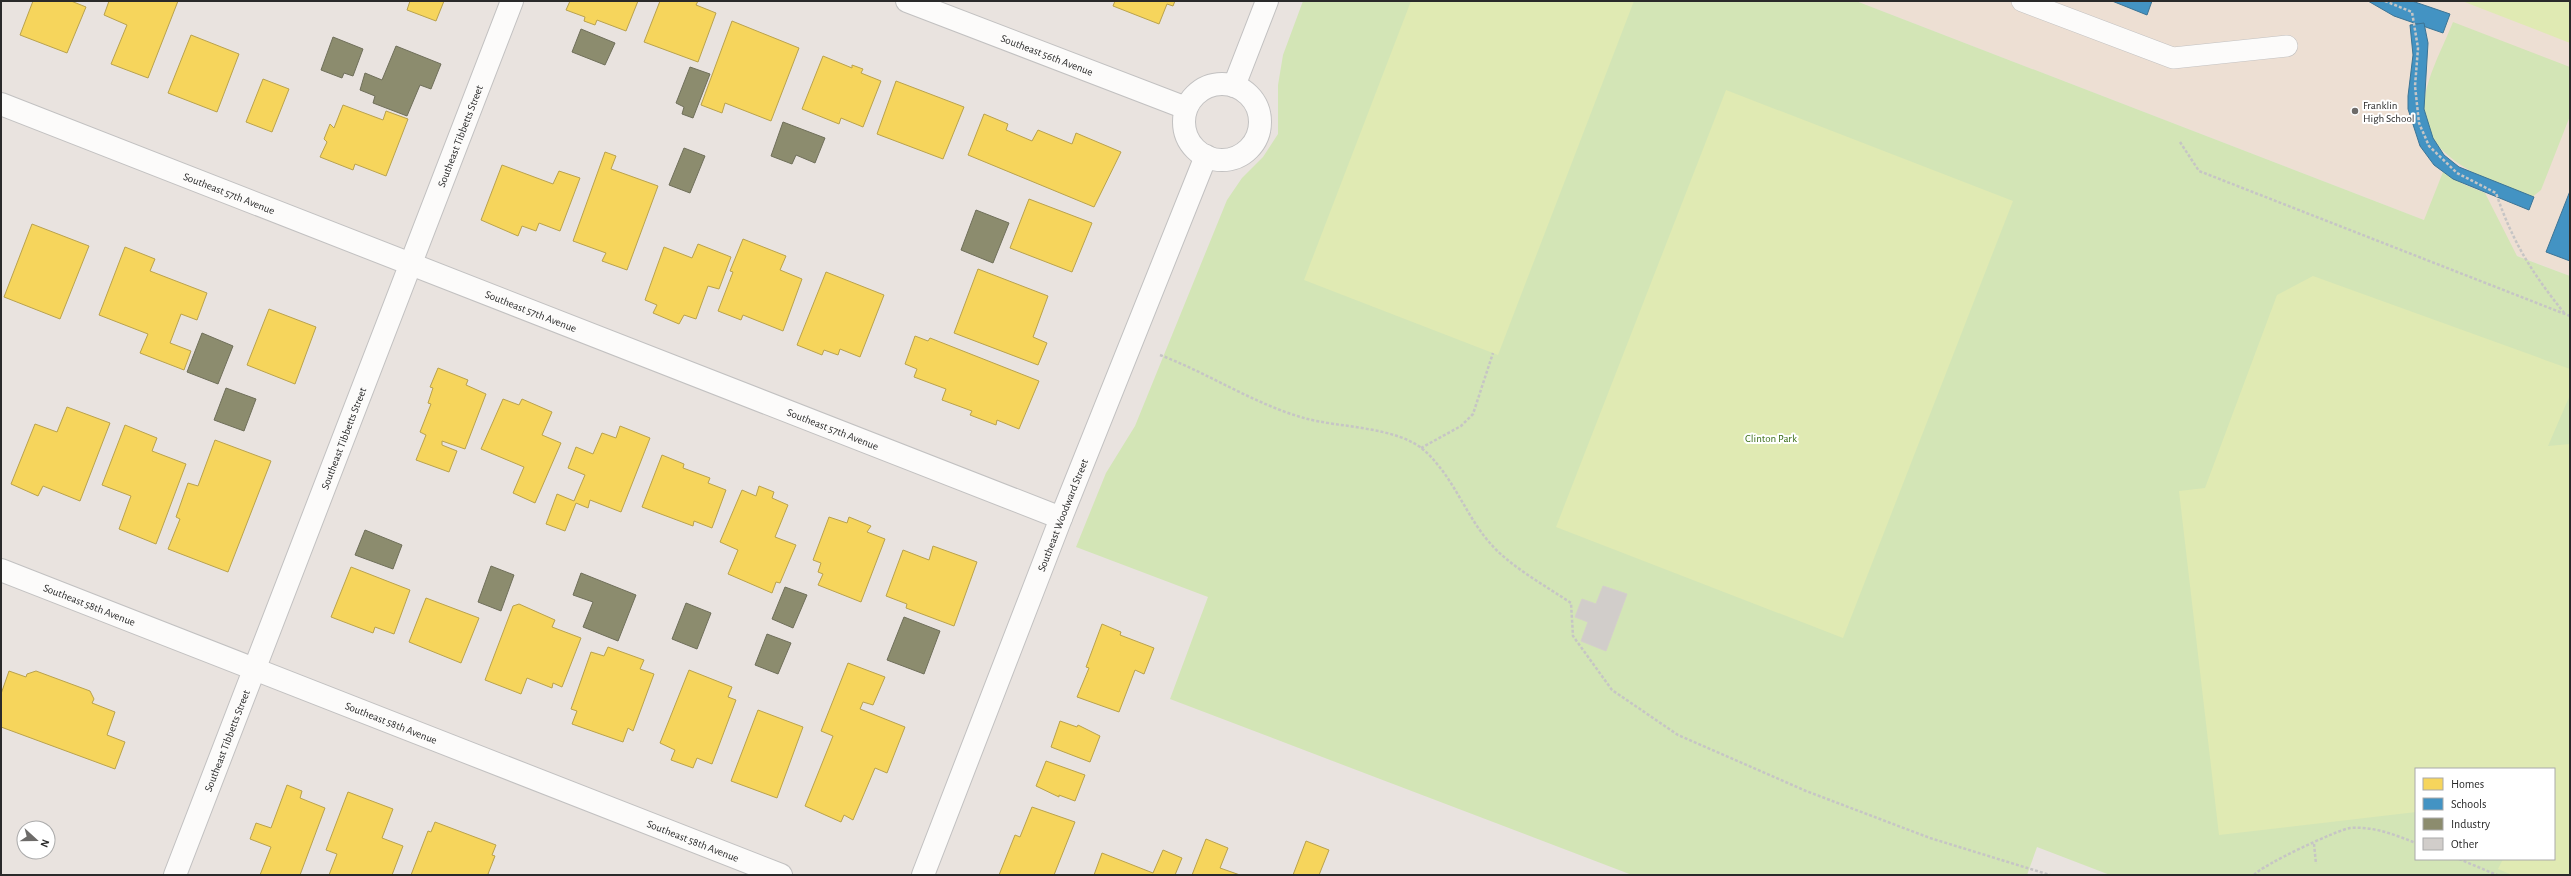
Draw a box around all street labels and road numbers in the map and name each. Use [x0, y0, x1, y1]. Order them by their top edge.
street label: Southeast 56th Avenue [999, 33, 1095, 78]
street label: Southeast Tibbetts Street [436, 83, 485, 189]
street label: Southeast 57th Avenue [182, 171, 276, 216]
street label: Southeast 57th Avenue [484, 289, 578, 334]
street label: Southeast Tibbetts Street [319, 386, 369, 491]
street label: Southeast 57th Avenue [785, 407, 880, 452]
street label: Southeast Woodward Street [1036, 457, 1090, 573]
street label: Southeast 58th Avenue [42, 582, 137, 628]
street label: Southeast Tibbetts Street [203, 688, 252, 793]
street label: Southeast 58th Avenue [343, 700, 439, 746]
street label: Southeast 58th Avenue [645, 818, 740, 864]

